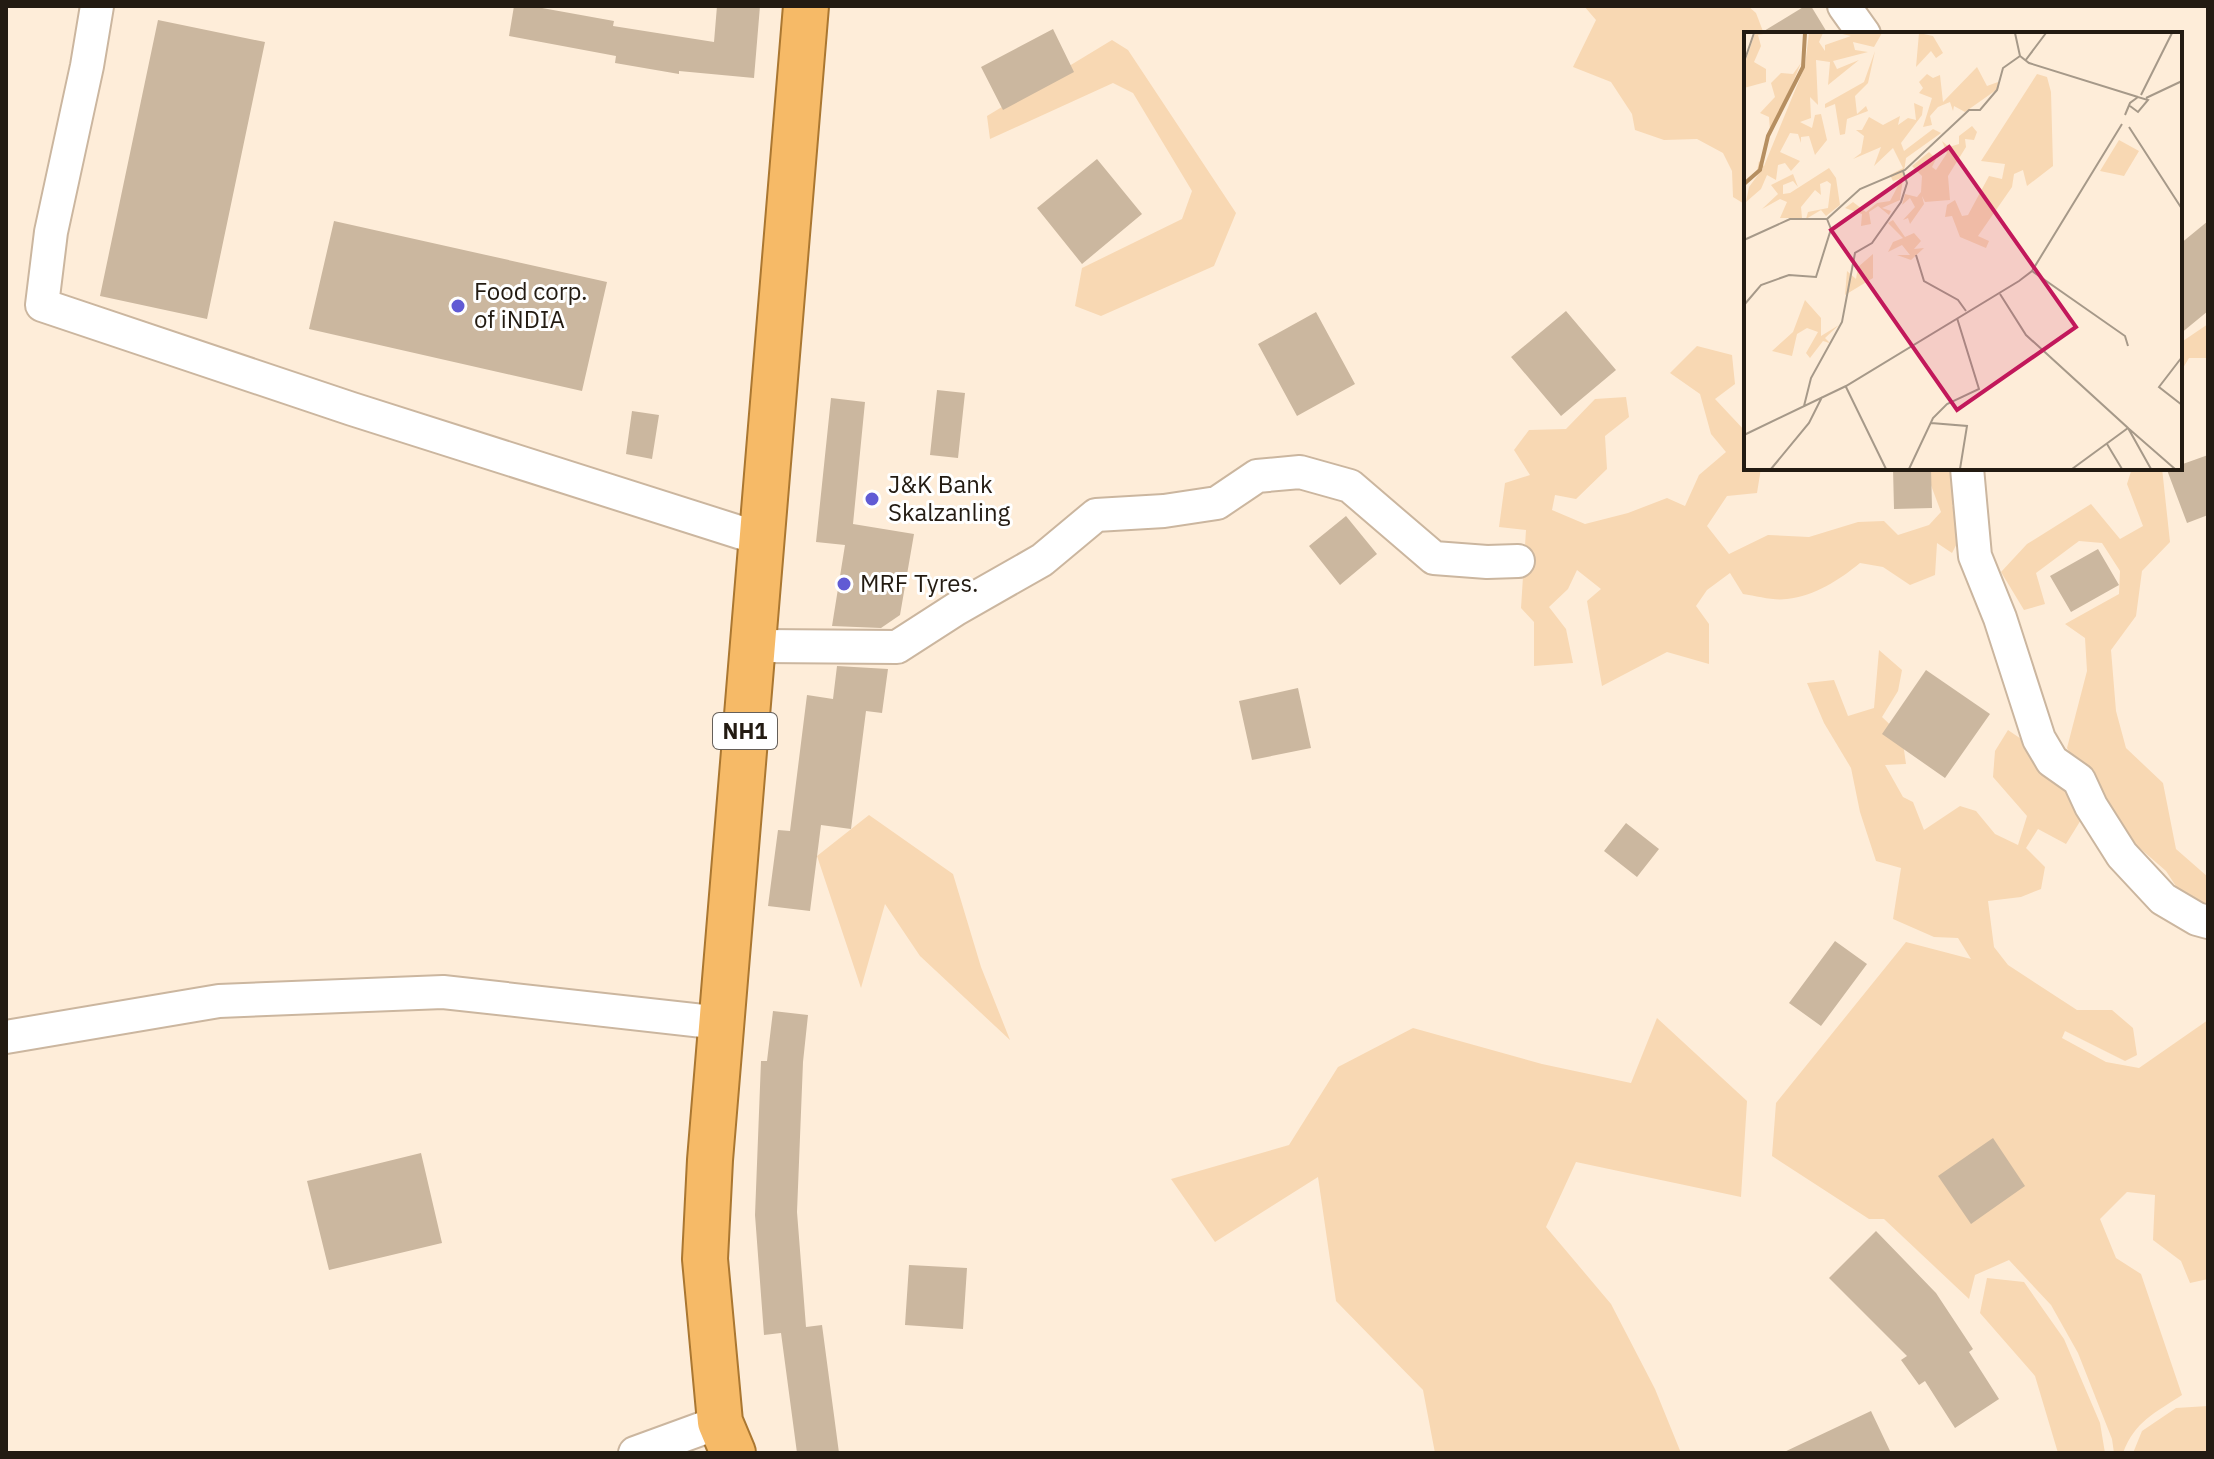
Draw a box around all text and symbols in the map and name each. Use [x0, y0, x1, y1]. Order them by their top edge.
inset map [1744, 32, 2182, 470]
place label: Food corp. of iNDIA [474, 275, 587, 335]
marker: Food corp. of iNDIA [449, 297, 467, 315]
place label: J&K Bank Skalzanling [888, 468, 1011, 528]
marker: J&K Bank Skalzanling [863, 490, 881, 508]
place label: MRF Tyres. [860, 567, 979, 599]
marker: MRF Tyres. [835, 575, 853, 593]
road number: NH1 [713, 713, 777, 749]

